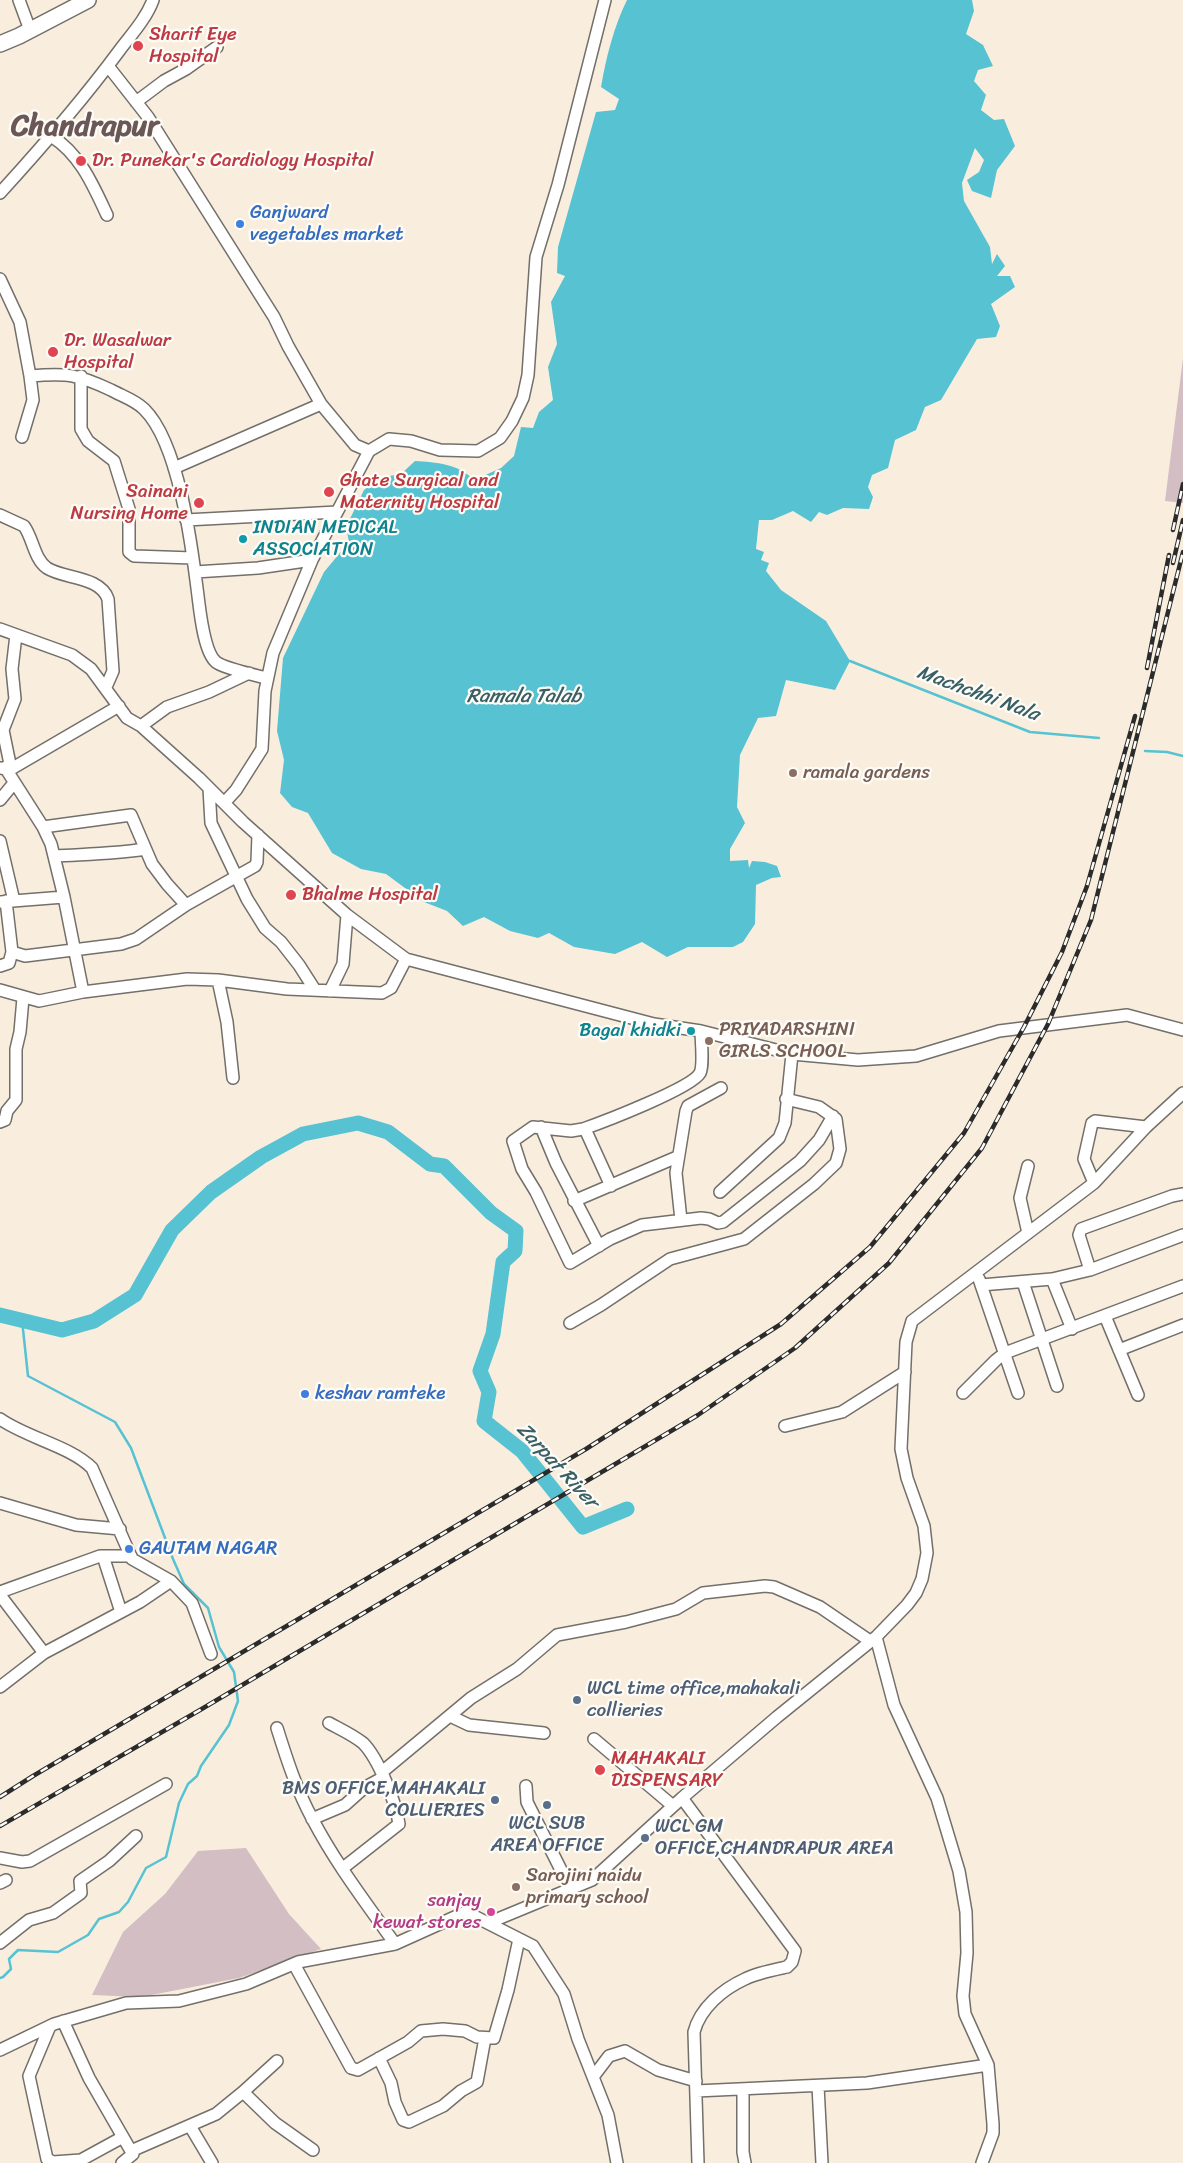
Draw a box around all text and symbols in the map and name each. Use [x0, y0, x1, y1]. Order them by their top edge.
place label: Sharif Eye Hospital [149, 24, 237, 68]
marker: Sharif Eye Hospital [131, 39, 145, 53]
district label: Chandrapur [11, 111, 159, 145]
place label: Dr. Punekar's Cardiology Hospital [92, 150, 373, 172]
marker: Dr. Punekar's Cardiology Hospital [74, 154, 88, 168]
place label: Ganjward vegetables market [250, 202, 404, 246]
marker: Ganjward vegetables market [234, 218, 246, 230]
place label: Dr. Wasalwar Hospital [64, 330, 171, 374]
marker: Dr. Wasalwar Hospital [46, 345, 60, 359]
place label: Ghate Surgical and Maternity Hospital [340, 470, 499, 514]
place label: Sainani Nursing Home [71, 481, 188, 525]
marker: Ghate Surgical and Maternity Hospital [322, 485, 336, 499]
marker: Sainani Nursing Home [192, 496, 206, 510]
place label: INDIAN MEDICAL ASSOCIATION [253, 517, 397, 561]
marker: INDIAN MEDICAL ASSOCIATION [237, 533, 249, 545]
water label: Machchhi Nala [914, 661, 1042, 727]
water label: Ramala Talab [467, 685, 581, 709]
place label: ramala gardens [803, 762, 930, 784]
marker: ramala gardens [787, 767, 799, 779]
place label: Bhalme Hospital [302, 884, 438, 906]
marker: Bhalme Hospital [284, 888, 298, 902]
place label: PRIYADARSHINI GIRLS SCHOOL [719, 1019, 855, 1063]
place label: Bagal khidki [579, 1020, 681, 1042]
marker: Bagal khidki [685, 1025, 697, 1037]
marker: PRIYADARSHINI GIRLS SCHOOL [703, 1035, 715, 1047]
place label: keshav ramteke [315, 1383, 445, 1405]
marker: keshav ramteke [299, 1388, 311, 1400]
water label: Zarpat River [511, 1418, 603, 1514]
place label: GAUTAM NAGAR [139, 1538, 277, 1560]
marker: GAUTAM NAGAR [123, 1543, 135, 1555]
place label: WCL time office,mahakali collieries [587, 1678, 800, 1722]
marker: WCL time office,mahakali collieries [571, 1694, 583, 1706]
place label: MAHAKALI DISPENSARY [611, 1748, 723, 1792]
marker: MAHAKALI DISPENSARY [593, 1763, 607, 1777]
place label: BMS OFFICE,MAHAKALI COLLIERIES [282, 1778, 485, 1822]
marker: BMS OFFICE,MAHAKALI COLLIERIES [489, 1794, 501, 1806]
marker: WCL SUB AREA OFFICE [541, 1799, 553, 1811]
place label: WCL SUB AREA OFFICE [491, 1813, 603, 1857]
place label: WCL GM OFFICE,CHANDRAPUR AREA [655, 1816, 894, 1860]
marker: WCL GM OFFICE,CHANDRAPUR AREA [639, 1832, 651, 1844]
place label: Sarojini naidu primary school [526, 1865, 649, 1909]
marker: Sarojini naidu primary school [510, 1881, 522, 1893]
place label: sanjay kewat stores [373, 1890, 481, 1934]
marker: sanjay kewat stores [485, 1906, 497, 1918]

